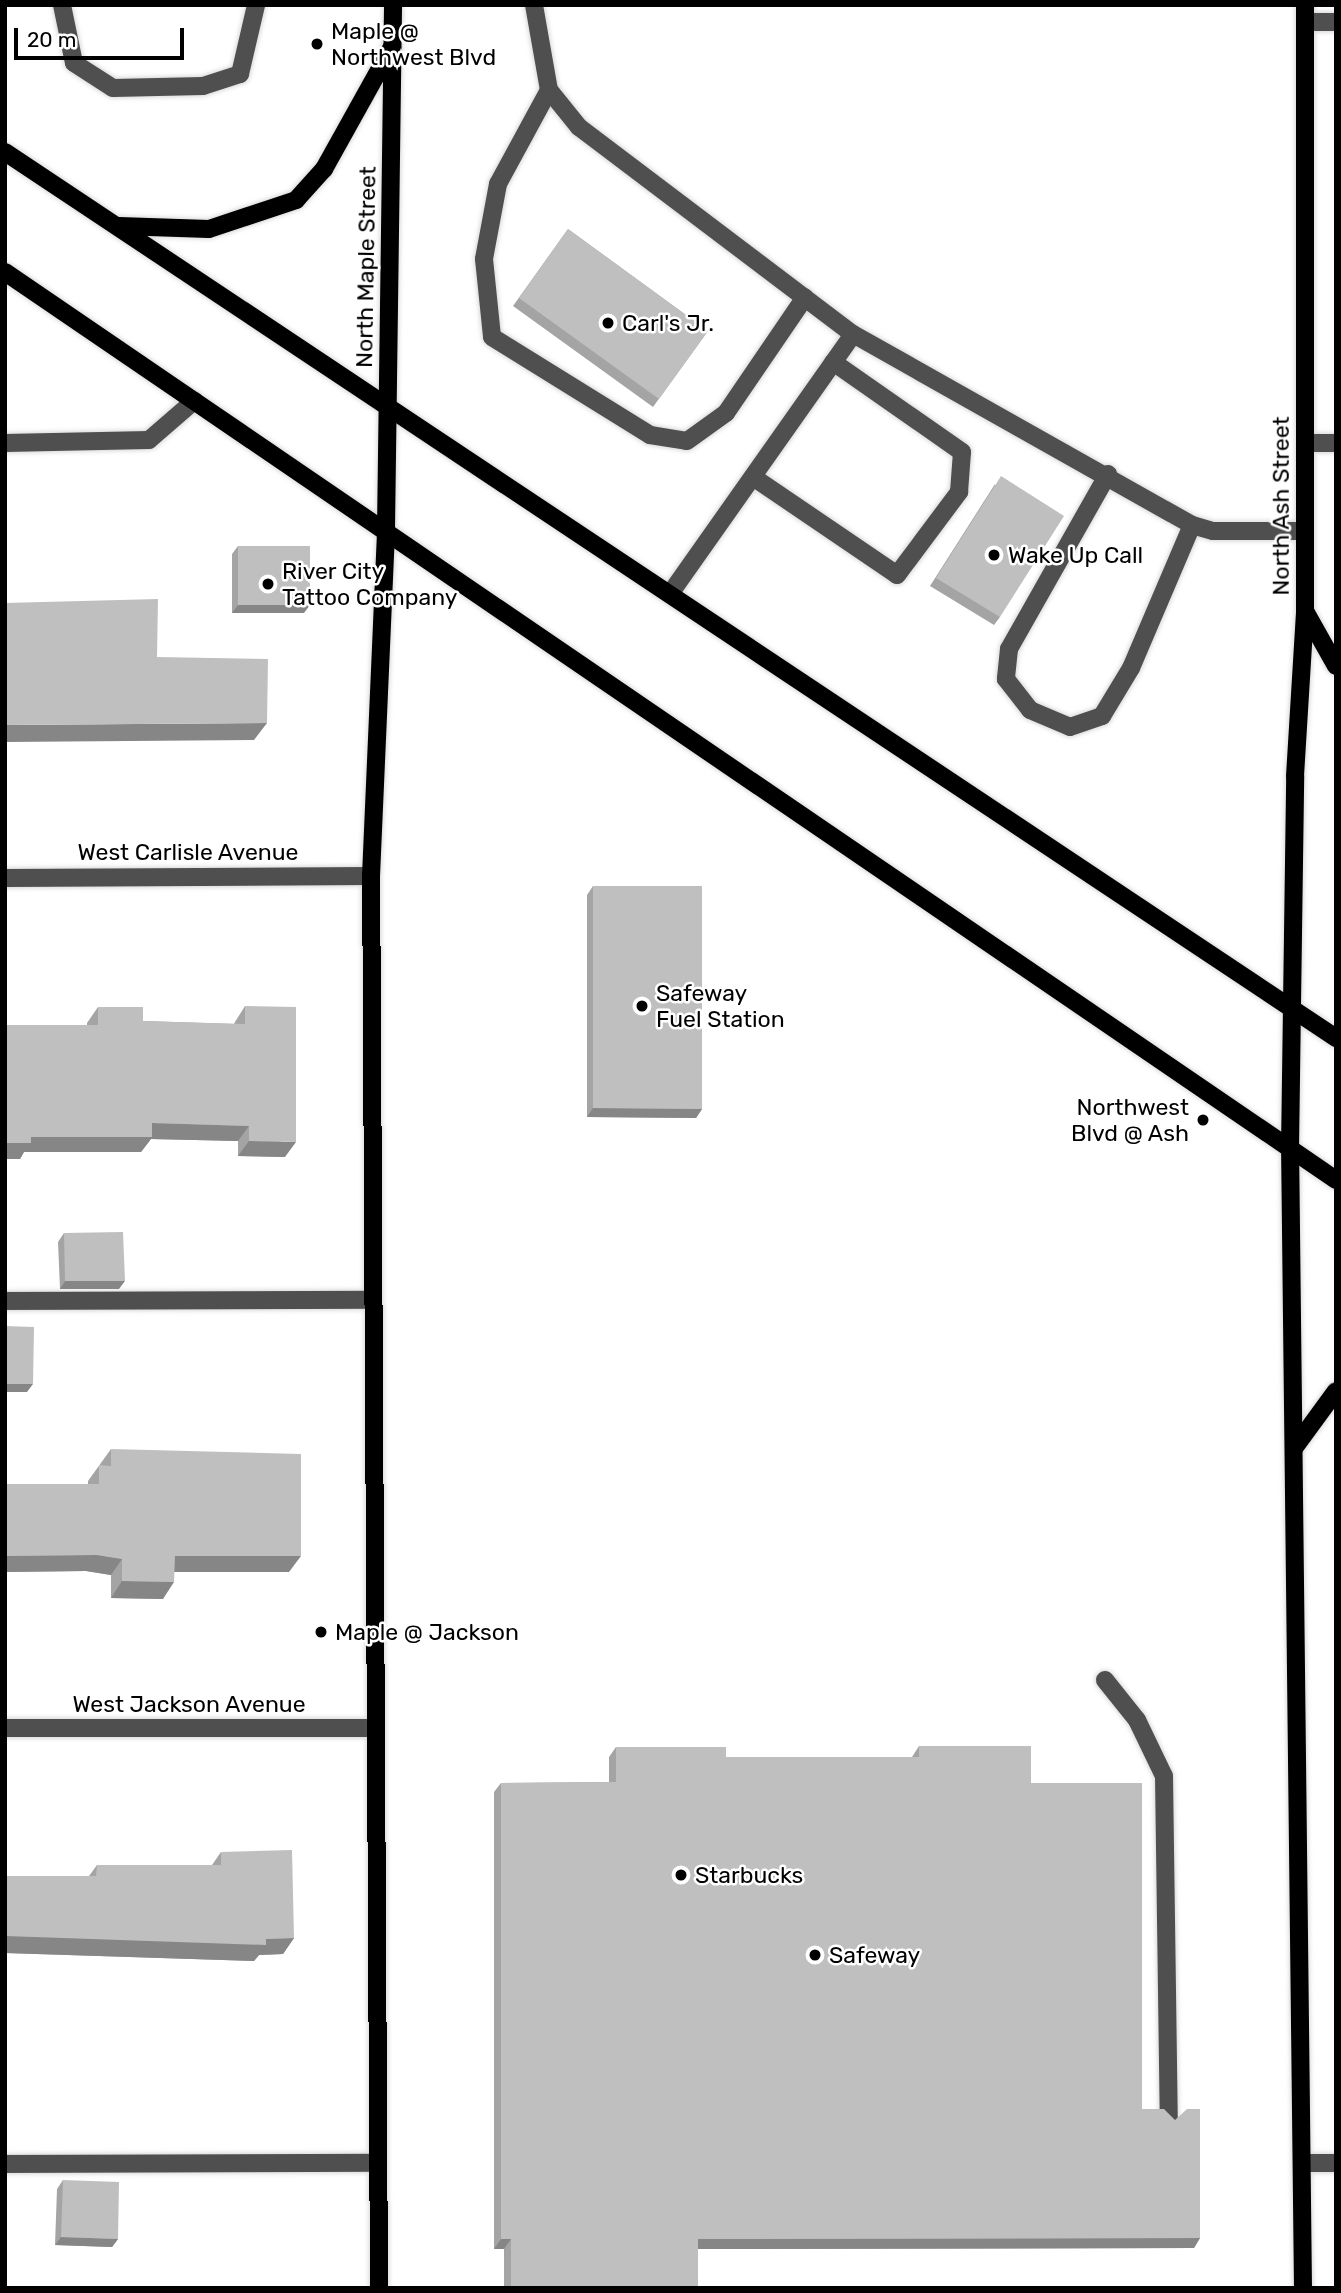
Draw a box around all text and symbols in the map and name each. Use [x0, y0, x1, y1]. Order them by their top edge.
scale bar [18, 14, 187, 58]
place label: Maple @ Northwest Blvd [331, 17, 496, 71]
text: 20 m [27, 27, 76, 52]
marker: Maple @ Northwest Blvd [309, 36, 325, 52]
street label: North Maple Street [350, 166, 382, 368]
place label: Carl's Jr. [622, 309, 714, 337]
marker: Carl's Jr. [600, 315, 616, 331]
street label: North Ash Street [1267, 416, 1295, 596]
place label: Wake Up Call [1008, 541, 1143, 569]
marker: Wake Up Call [986, 547, 1002, 563]
place label: River City Tattoo Company [282, 557, 457, 611]
marker: River City Tattoo Company [260, 576, 276, 592]
street label: West Carlisle Avenue [77, 838, 299, 866]
place label: Safeway Fuel Station [656, 979, 785, 1033]
marker: Safeway Fuel Station [634, 998, 650, 1014]
place label: Northwest Blvd @ Ash [1070, 1093, 1189, 1147]
marker: Northwest Blvd @ Ash [1195, 1112, 1211, 1128]
place label: Maple @ Jackson [335, 1618, 519, 1646]
marker: Maple @ Jackson [313, 1624, 329, 1640]
street label: West Jackson Avenue [72, 1690, 306, 1718]
place label: Starbucks [695, 1861, 803, 1889]
marker: Starbucks [673, 1867, 689, 1883]
place label: Safeway [829, 1941, 920, 1969]
marker: Safeway [807, 1947, 823, 1963]

